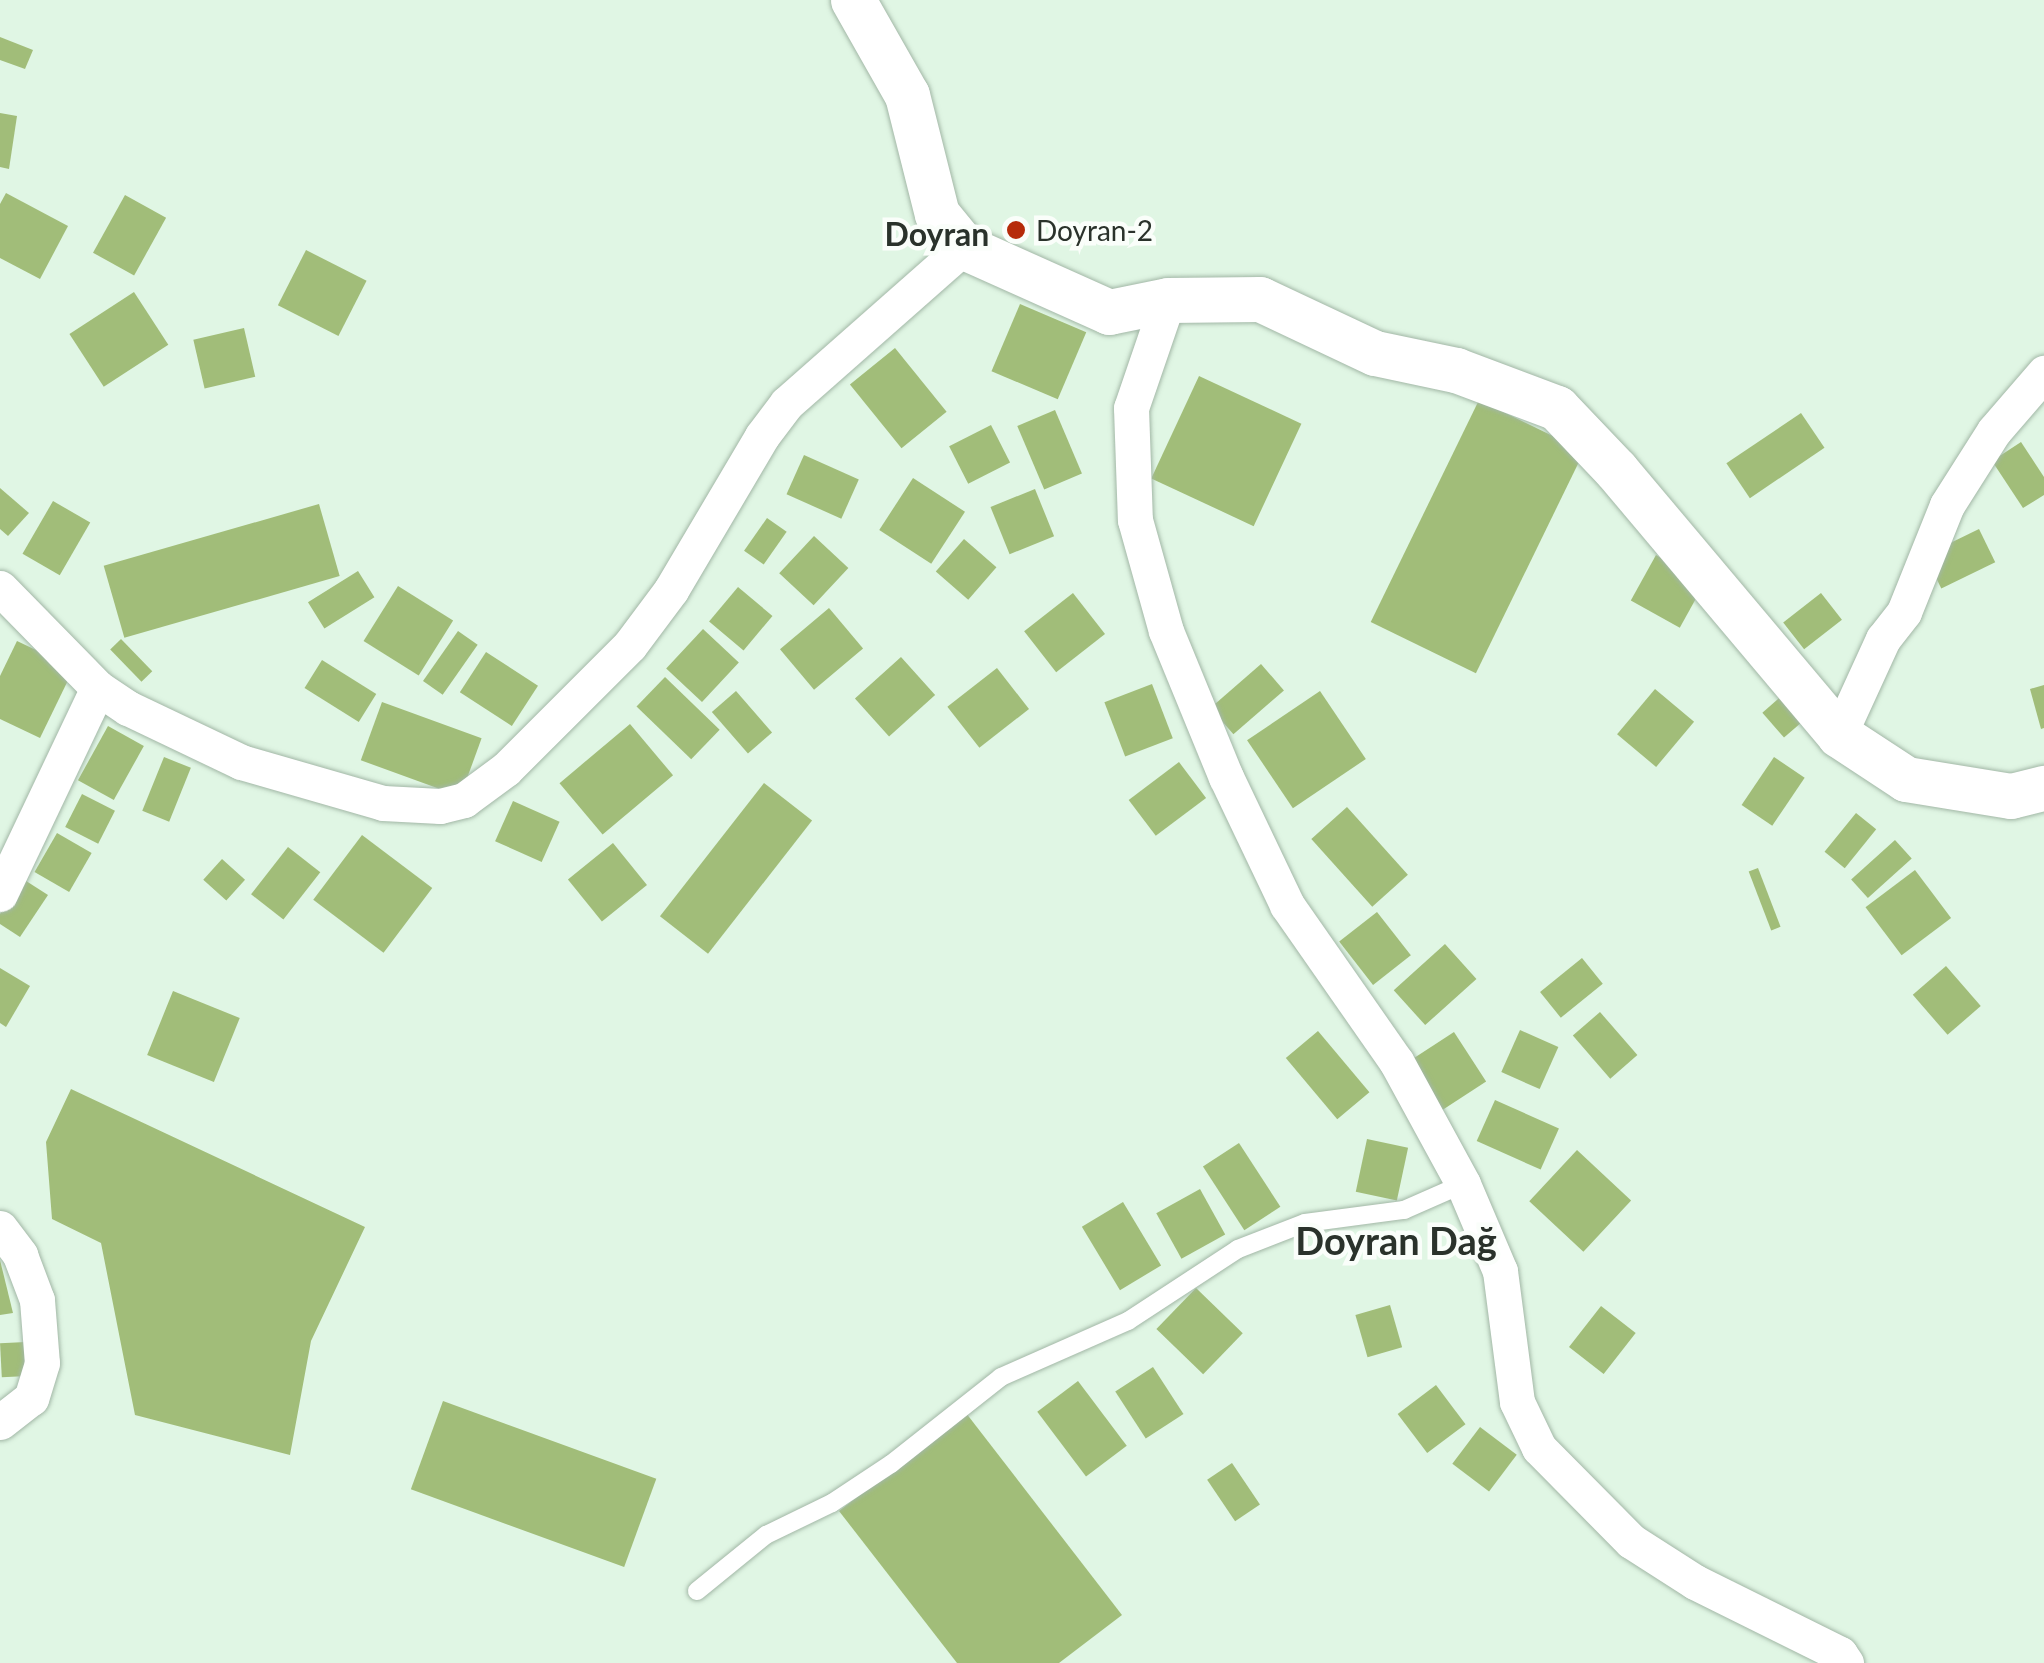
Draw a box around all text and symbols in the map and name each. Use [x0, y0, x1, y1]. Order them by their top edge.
place label: Doyran-2 [1036, 213, 1153, 247]
district label: Doyran [885, 215, 989, 253]
marker: Doyran-2 [1005, 219, 1027, 241]
district label: Doyran Dağ [1295, 1218, 1497, 1264]

